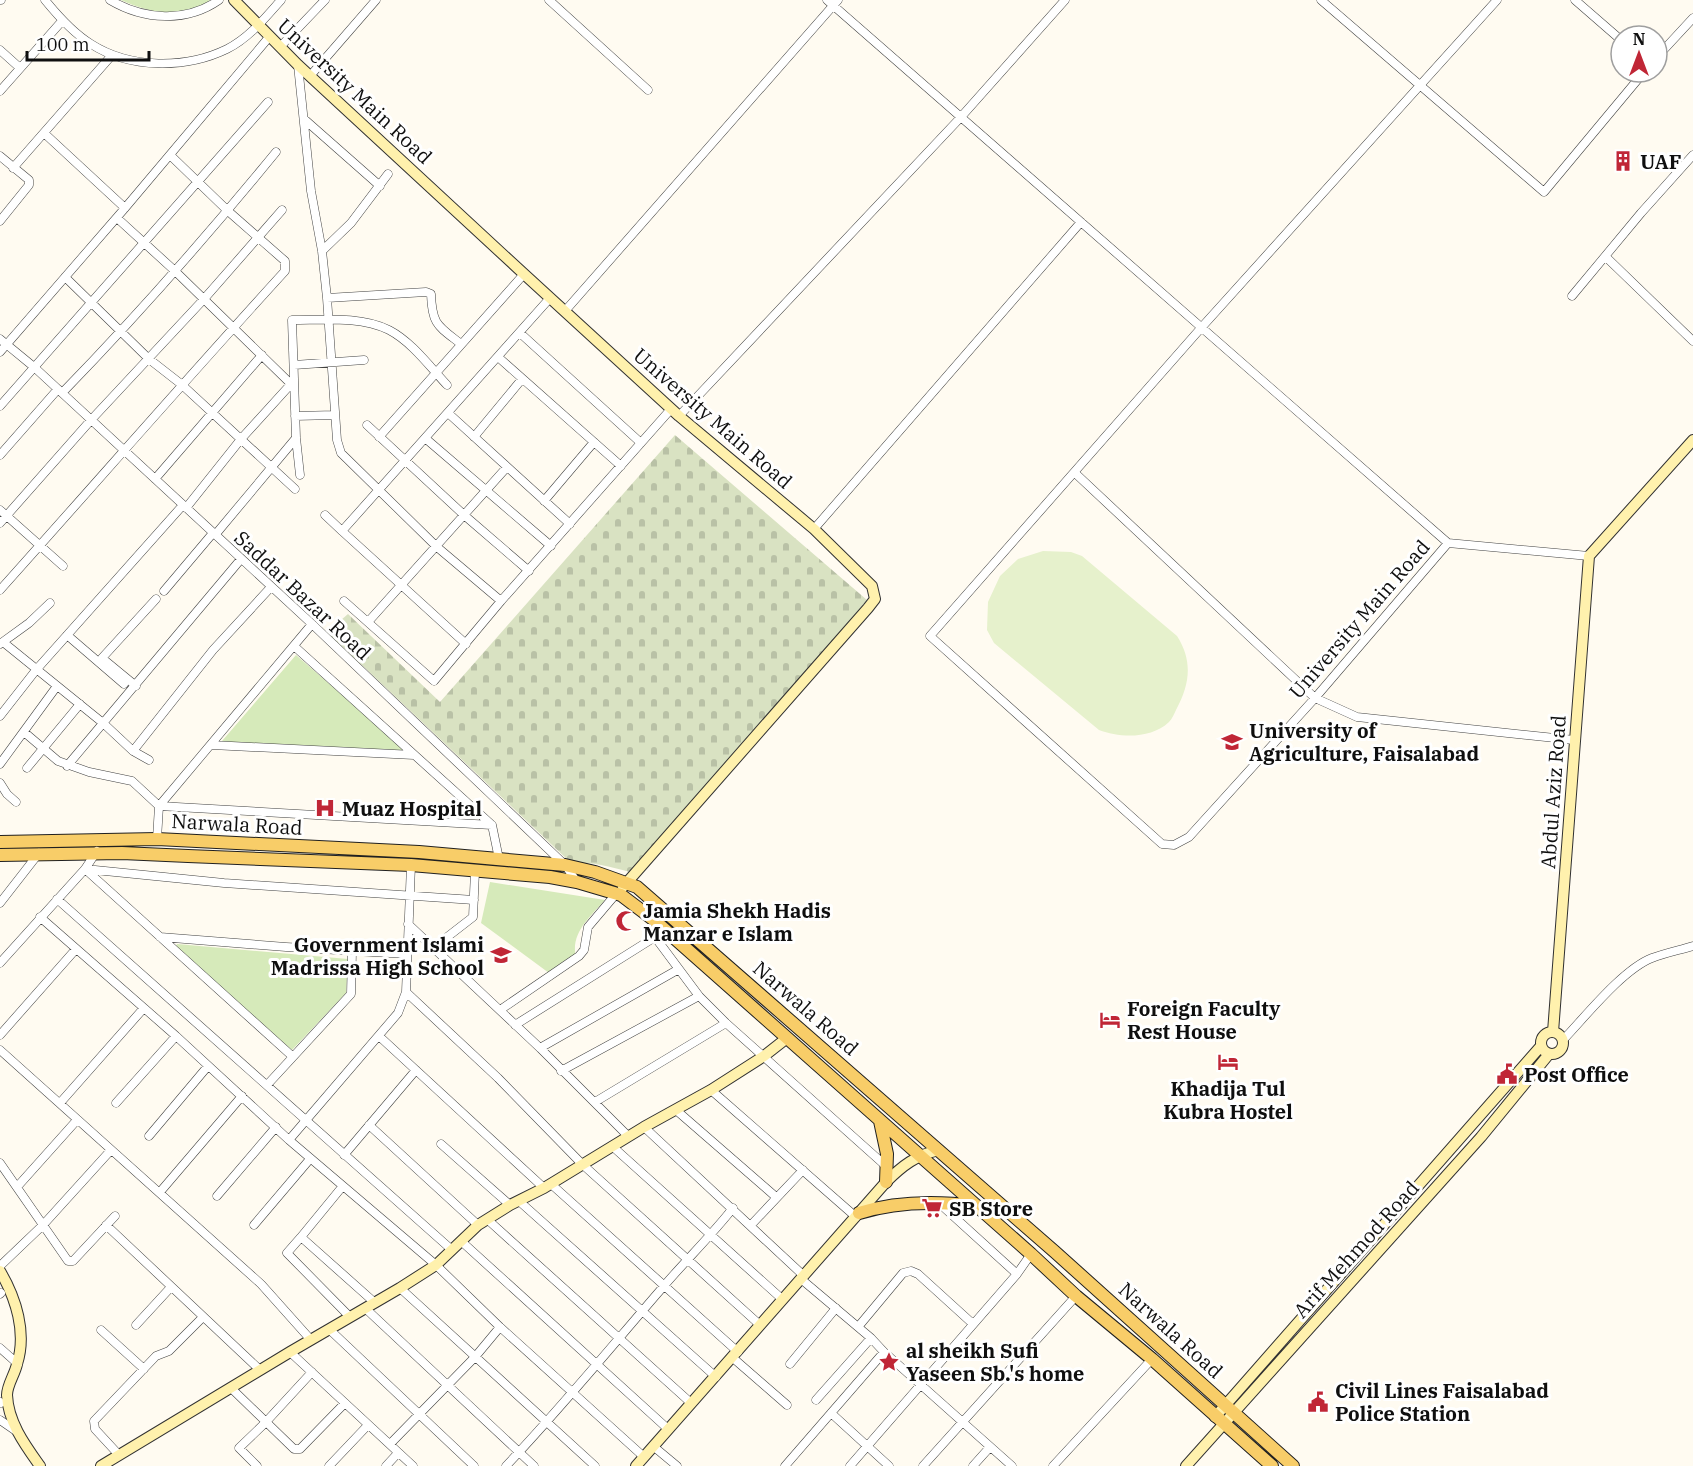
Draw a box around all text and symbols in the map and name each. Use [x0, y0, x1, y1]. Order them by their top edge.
street label: University Main Road [272, 12, 438, 170]
scale bar [27, 24, 148, 62]
north arrow [1609, 24, 1669, 84]
text: N [1633, 29, 1645, 49]
text: 100 m [36, 33, 90, 56]
place label: UAF [1640, 148, 1682, 175]
building icon: UAF [1611, 149, 1635, 173]
street label: University Main Road [628, 342, 798, 494]
street label: Saddar Bazar Road [229, 524, 377, 666]
street label: University Main Road [1283, 534, 1435, 704]
street label: Abdul Aziz Road [1534, 714, 1572, 870]
place label: University of Agriculture, Faisalabad [1249, 717, 1480, 767]
school or university icon: University of Agriculture, Faisalabad [1220, 730, 1244, 754]
place label: Muaz Hospital [342, 795, 482, 822]
hospital icon: Muaz Hospital [313, 796, 337, 820]
street label: Narwala Road [171, 807, 303, 841]
place label: Jamia Shekh Hadis Manzar e Islam [643, 897, 831, 947]
mosque icon: Jamia Shekh Hadis Manzar e Islam [614, 909, 638, 933]
place label: Government Islami Madrissa High School [271, 931, 484, 981]
school or university icon: Government Islami Madrissa High School [489, 943, 513, 967]
street label: Narwala Road [748, 955, 864, 1061]
place label: Foreign Faculty Rest House [1127, 995, 1281, 1045]
hotel icon: Foreign Faculty Rest House [1098, 1008, 1122, 1032]
hotel icon: Khadija Tul Kubra Hostel [1216, 1050, 1240, 1074]
place label: Post Office [1524, 1061, 1629, 1088]
public building icon: Post Office [1495, 1062, 1519, 1086]
place label: Khadija Tul Kubra Hostel [1163, 1075, 1293, 1125]
street label: Arif Mehmod Road [1287, 1175, 1425, 1323]
place label: SB Store [949, 1195, 1033, 1222]
supermarket icon: SB Store [920, 1196, 944, 1220]
street label: Narwala Road [1113, 1276, 1229, 1384]
place label: al sheikh Sufi Yaseen Sb.'s home [906, 1337, 1084, 1387]
place icon: al sheikh Sufi Yaseen Sb.'s home [877, 1350, 901, 1374]
place label: Civil Lines Faisalabad Police Station [1335, 1377, 1549, 1427]
public building icon: Civil Lines Faisalabad Police Station [1306, 1390, 1330, 1414]

